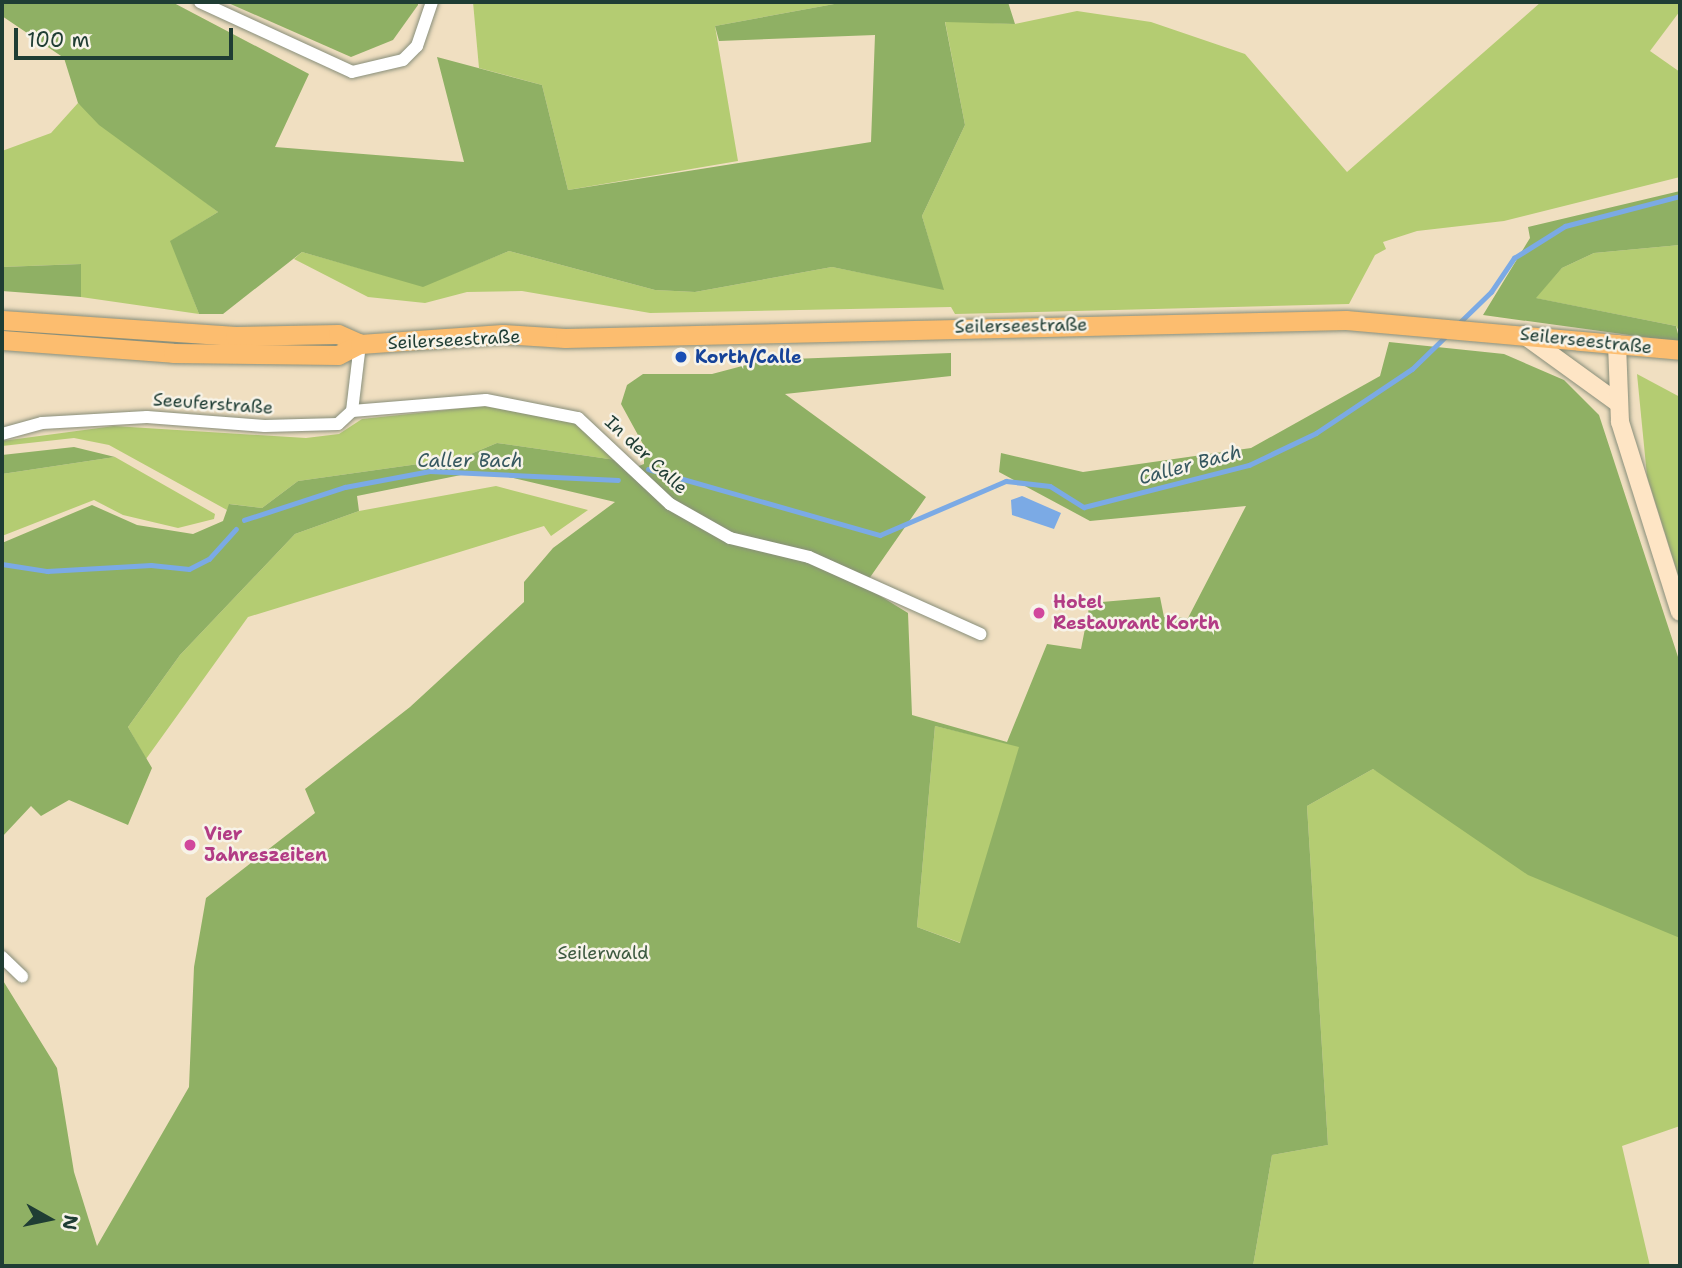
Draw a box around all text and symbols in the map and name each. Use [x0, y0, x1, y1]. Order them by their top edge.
scale bar [18, 14, 236, 58]
text: 100 m [27, 26, 90, 54]
street label: Seilerseestraße [954, 314, 1088, 338]
street label: Seilerseestraße [1519, 323, 1653, 359]
street label: Seilerseestraße [387, 326, 521, 354]
place label: Korth/Calle [695, 346, 802, 368]
marker: Korth/Calle [673, 349, 689, 365]
street label: Seeuferstraße [152, 389, 274, 419]
street label: In der Calle [600, 411, 692, 499]
water label: Caller Bach [1136, 440, 1244, 490]
water label: Caller Bach [417, 450, 523, 472]
place label: Hotel Restaurant Korth [1053, 592, 1220, 634]
marker: Hotel Restaurant Korth [1031, 605, 1047, 621]
place label: Vier Jahreszeiten [204, 824, 327, 866]
marker: Vier Jahreszeiten [182, 837, 198, 853]
park label: Seilerwald [557, 942, 649, 964]
north arrow [14, 1184, 84, 1254]
text: N [57, 1213, 84, 1232]

